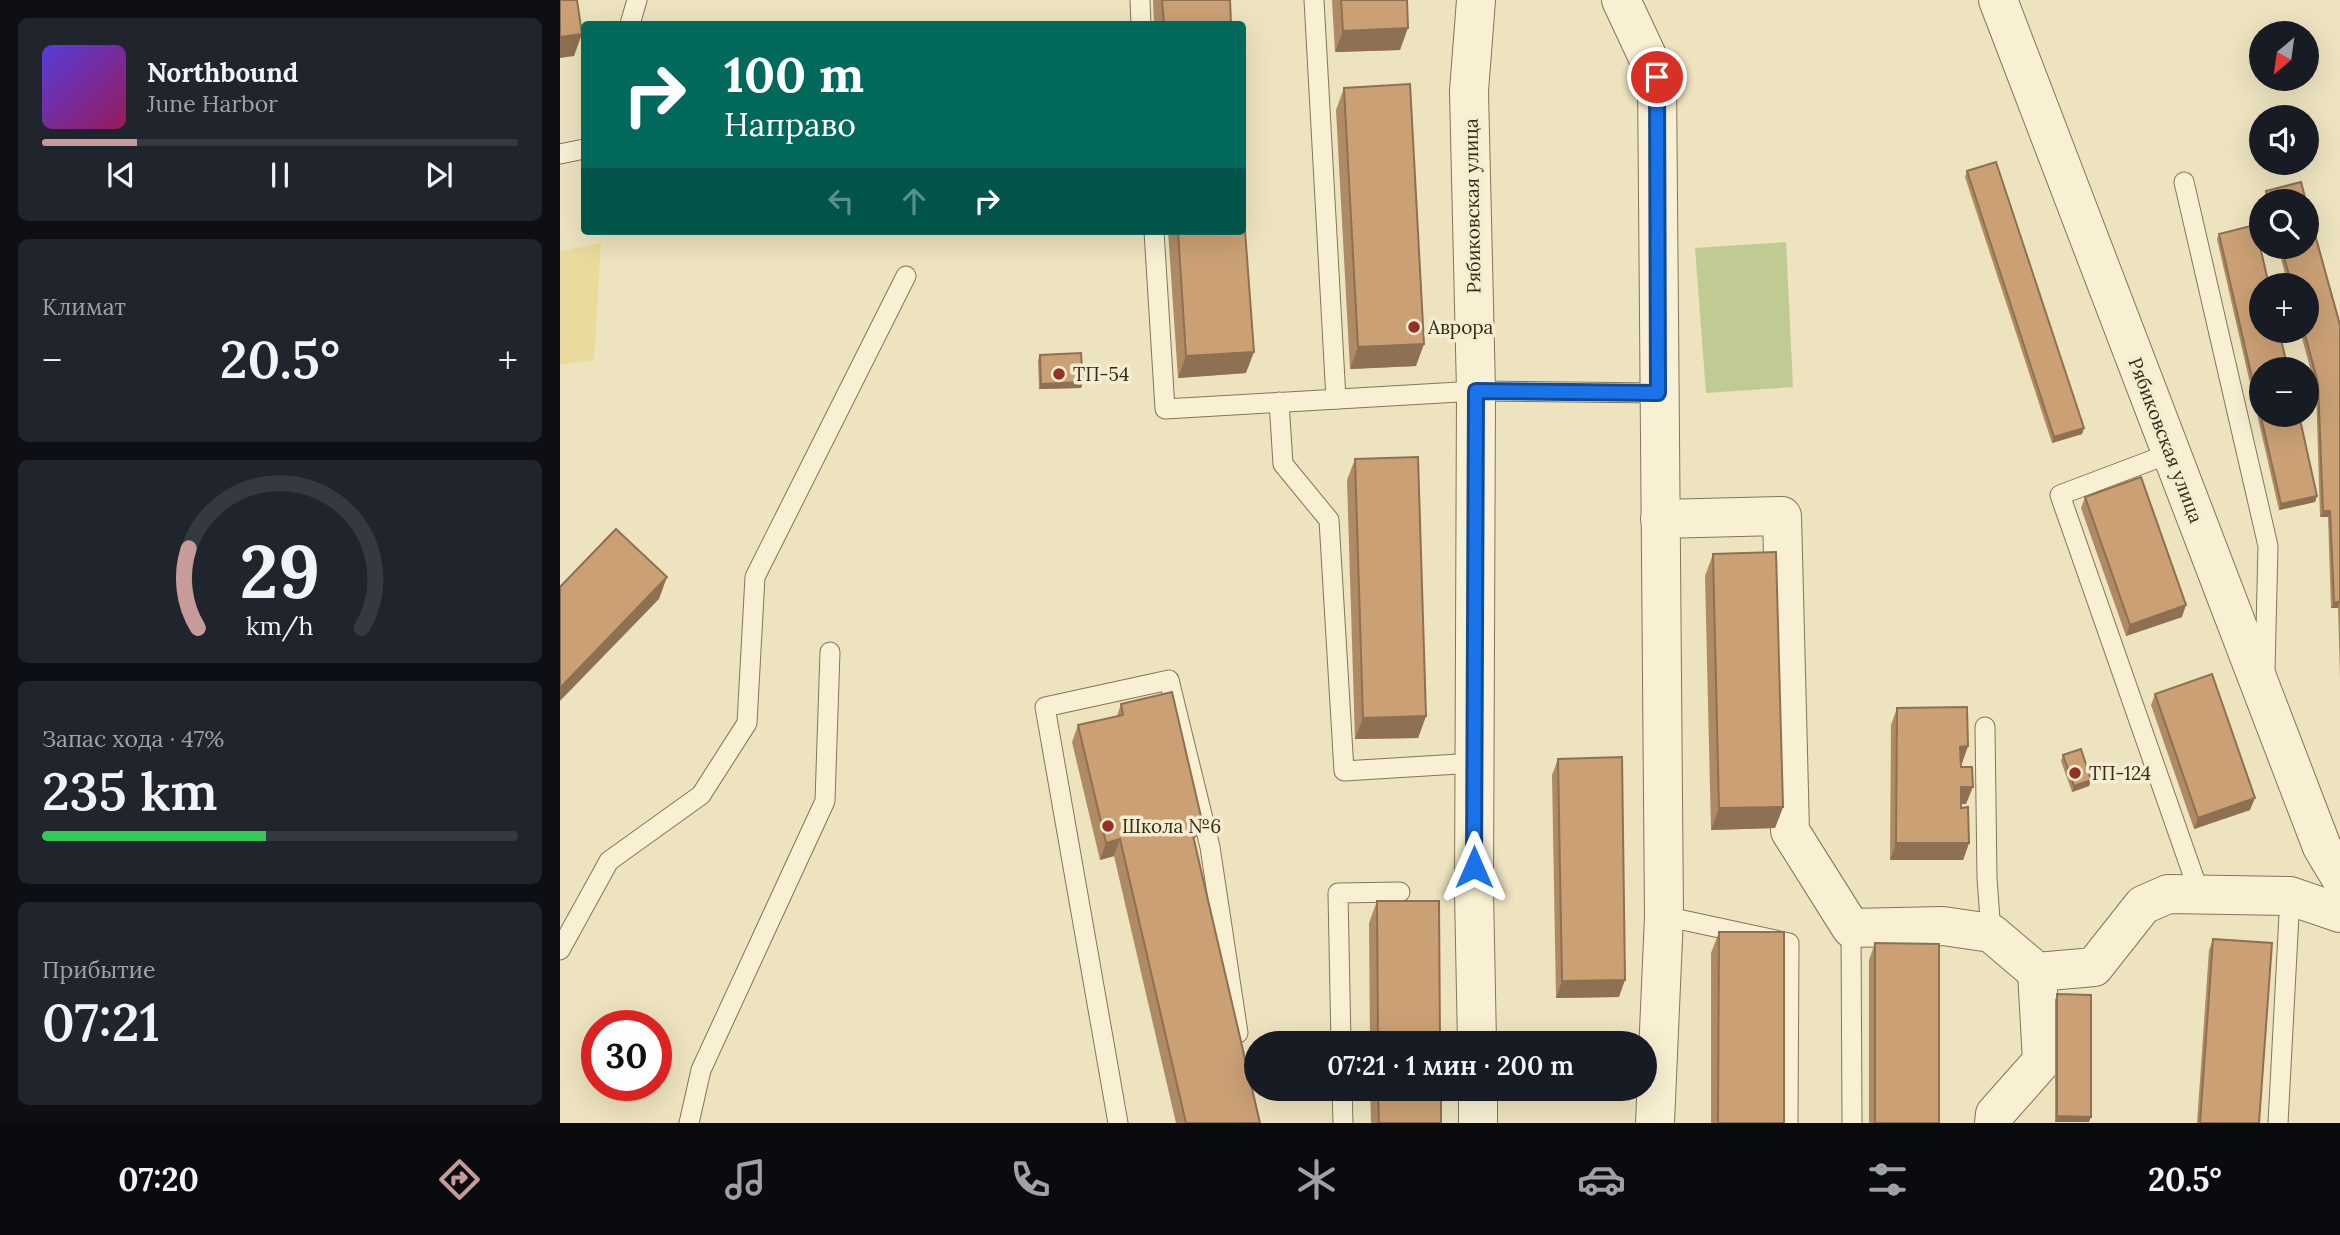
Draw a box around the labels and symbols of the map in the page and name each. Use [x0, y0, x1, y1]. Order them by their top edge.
north arrow [2249, 21, 2319, 91]
pin [1627, 47, 1687, 107]
street label: Рябиковская улица [1458, 118, 1486, 294]
place label: Аврора [1427, 315, 1494, 339]
marker: Аврора [1406, 319, 1422, 335]
street label: Рябиковская улица [2123, 354, 2209, 526]
place label: ТП-54 [1073, 362, 1129, 386]
marker: ТП-54 [1051, 366, 1067, 382]
place label: ТП-124 [2089, 761, 2151, 785]
marker: ТП-124 [2067, 765, 2083, 781]
place label: Школа №6 [1122, 814, 1221, 838]
marker: Школа №6 [1100, 818, 1116, 834]
position arrow [1437, 830, 1511, 904]
speed limit sign: 30 [581, 1010, 672, 1101]

